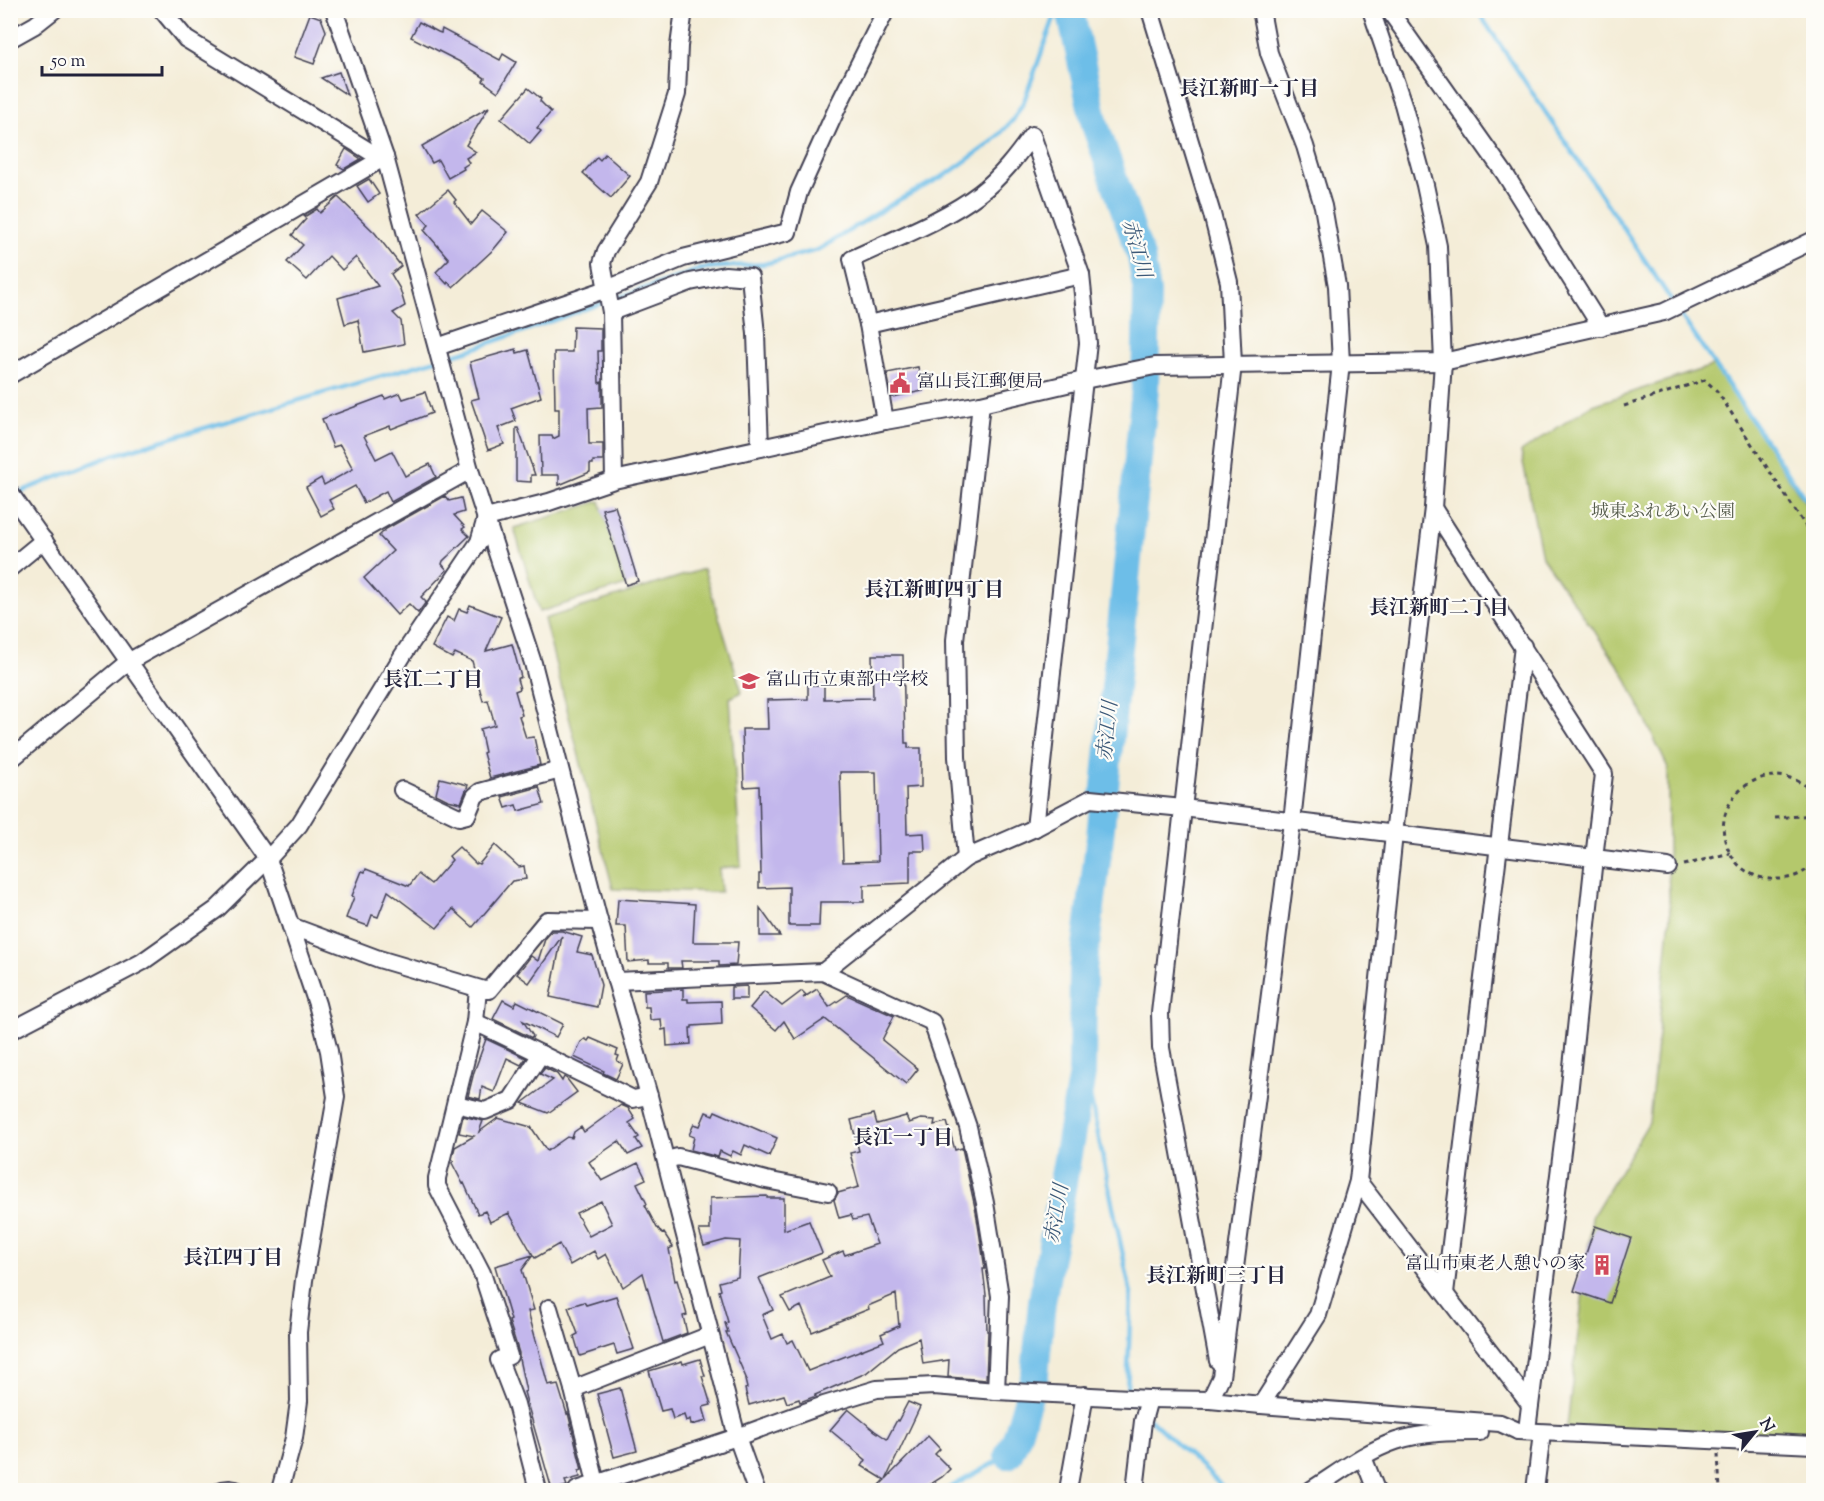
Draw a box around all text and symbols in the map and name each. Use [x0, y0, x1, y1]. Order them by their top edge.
scale bar [42, 39, 162, 77]
text: 50 m [50, 49, 86, 75]
district label: 長江新町一丁目 [1179, 76, 1319, 105]
water label: 赤江川 [1113, 216, 1158, 284]
place label: 富山長江郵便局 [917, 370, 1043, 396]
public building icon: 富山長江郵便局 [888, 371, 912, 395]
park label: 城東ふれあい公園 [1591, 500, 1735, 526]
district label: 長江新町四丁目 [864, 577, 1004, 606]
district label: 長江新町二丁目 [1369, 595, 1509, 624]
district label: 長江二丁目 [383, 667, 483, 696]
place label: 富山市立東部中学校 [766, 668, 928, 694]
school or university icon: 富山市立東部中学校 [737, 669, 761, 693]
water label: 赤江川 [1091, 698, 1127, 762]
district label: 長江一丁目 [853, 1125, 953, 1154]
water label: 赤江川 [1039, 1180, 1078, 1246]
district label: 長江四丁目 [183, 1245, 283, 1274]
place label: 富山市東老人憩いの家 [1405, 1252, 1585, 1278]
building icon: 富山市東老人憩いの家 [1590, 1253, 1614, 1277]
district label: 長江新町三丁目 [1146, 1263, 1286, 1292]
north arrow [1725, 1402, 1785, 1462]
text: N [1753, 1414, 1779, 1437]

